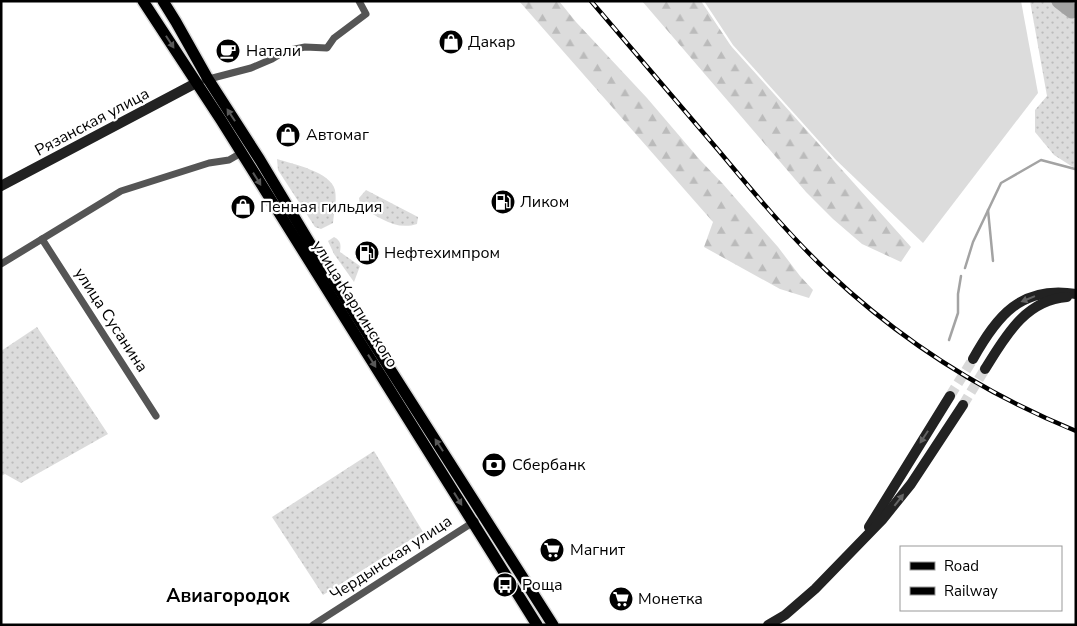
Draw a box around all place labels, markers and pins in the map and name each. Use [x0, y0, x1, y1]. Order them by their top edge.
shop icon: Дакар [438, 29, 464, 55]
place label: Дакар [468, 31, 516, 53]
cafe icon: Натали [215, 38, 241, 64]
place label: Натали [246, 40, 301, 62]
shop icon: Автомаг [275, 122, 301, 148]
place label: Автомаг [306, 124, 369, 146]
fuel station icon: Ликом [490, 189, 516, 215]
place label: Ликом [520, 191, 569, 213]
shop icon: Пенная гильдия [230, 194, 256, 220]
place label: Пенная гильдия [260, 196, 382, 218]
fuel station icon: Нефтехимпром [354, 240, 380, 266]
place label: Нефтехимпром [384, 242, 500, 264]
bank icon: Сбербанк [481, 452, 507, 478]
place label: Сбербанк [512, 454, 586, 476]
supermarket icon: Магнит [539, 537, 565, 563]
place label: Магнит [570, 539, 626, 561]
bus stop icon: Роща [492, 572, 518, 598]
place label: Роща [522, 574, 563, 596]
supermarket icon: Монетка [608, 586, 634, 612]
place label: Монетка [638, 588, 703, 610]

